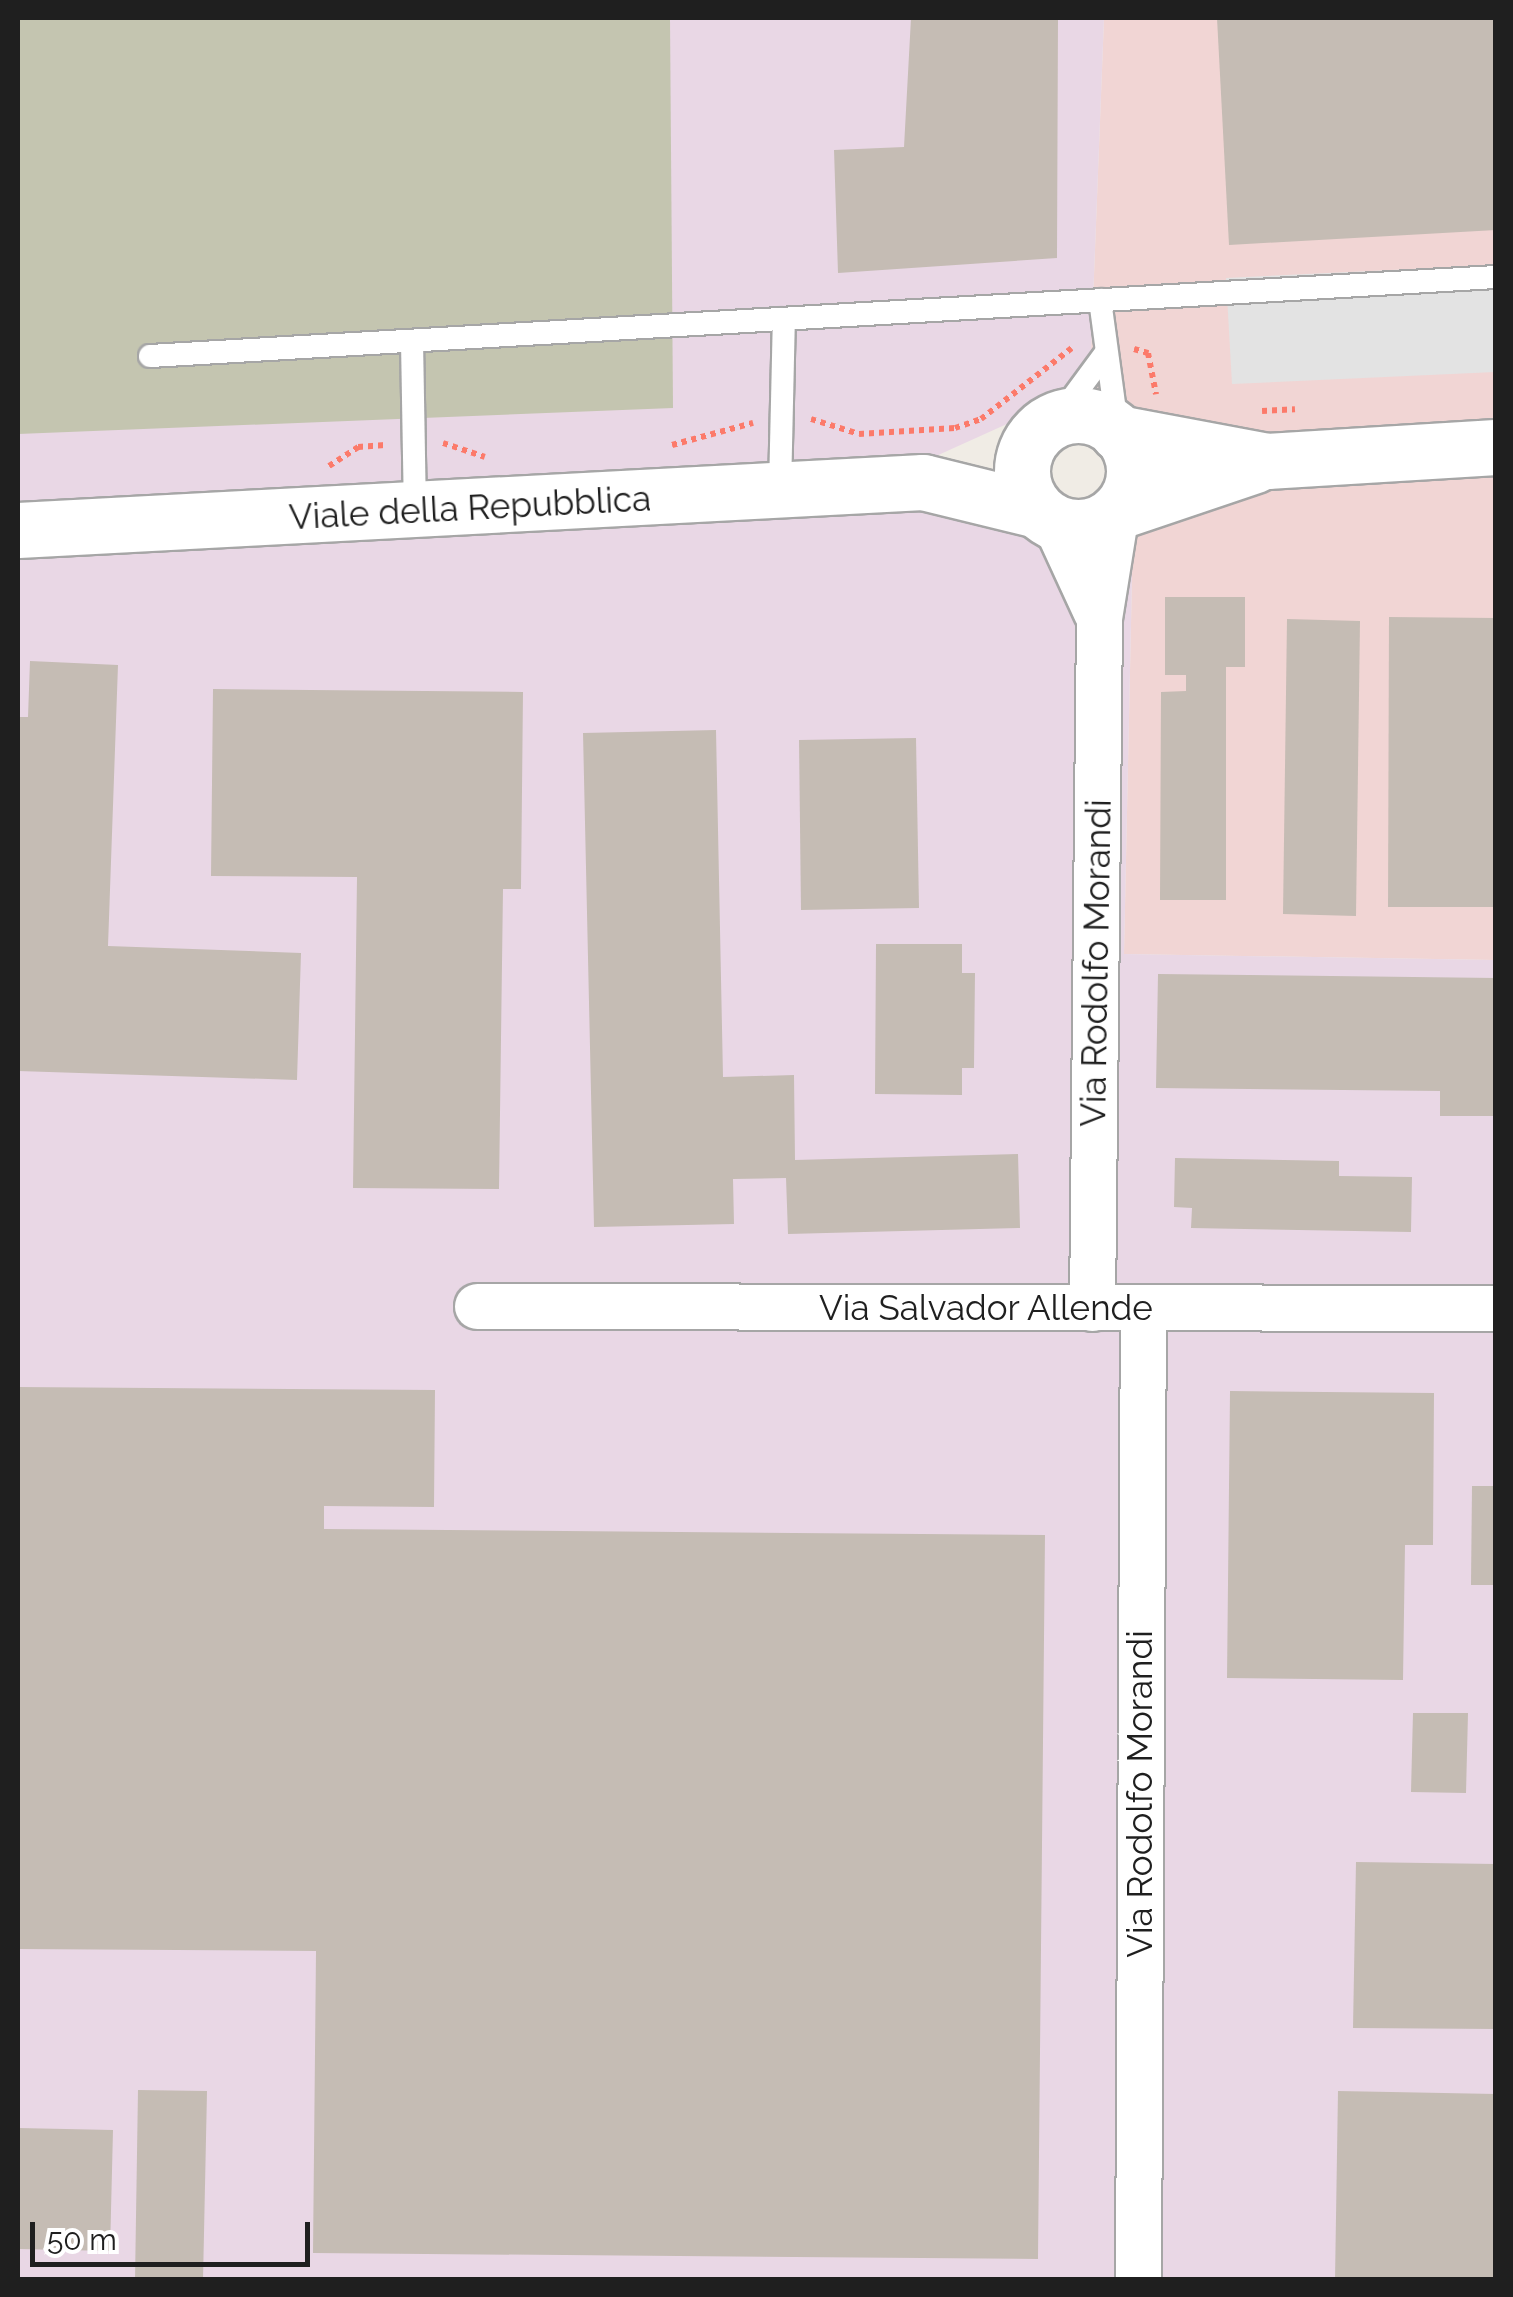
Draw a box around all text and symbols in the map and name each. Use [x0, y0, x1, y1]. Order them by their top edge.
street label: Viale della Repubblica [288, 478, 652, 538]
street label: Via Rodolfo Morandi [1072, 799, 1120, 1127]
street label: Via Salvador Allende [818, 1287, 1154, 1329]
street label: Via Rodolfo Morandi [1119, 1630, 1161, 1958]
scale bar [35, 2202, 315, 2264]
text: 50 m [47, 2222, 117, 2257]

